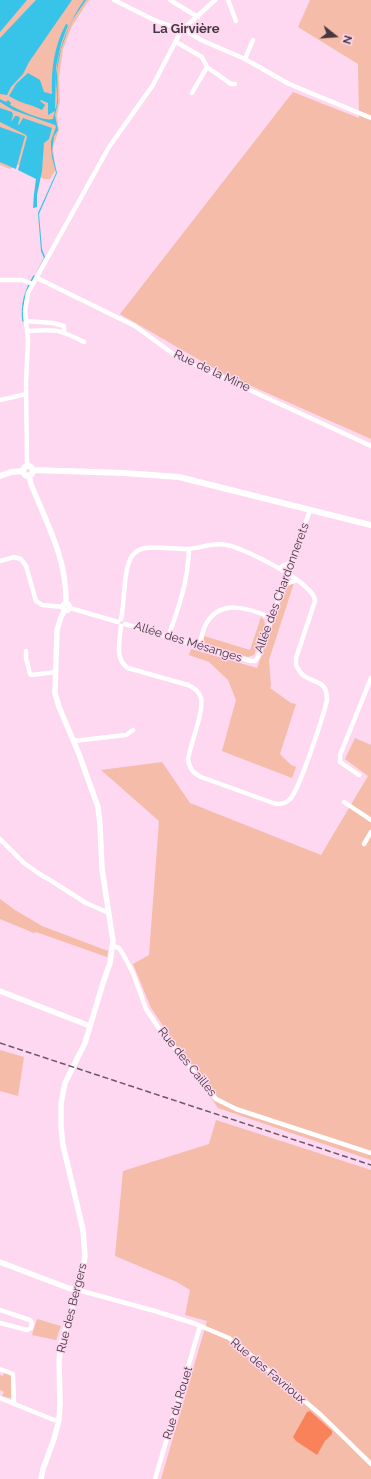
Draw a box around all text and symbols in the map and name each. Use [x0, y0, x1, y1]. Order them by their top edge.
north arrow [315, 16, 355, 56]
district label: La Girvière [153, 21, 219, 37]
text: N [340, 34, 354, 46]
street label: Rue de la Mine [172, 347, 252, 395]
street label: Allée des Chardonnerets [252, 521, 312, 655]
street label: Allée des Mésanges [132, 619, 244, 665]
street label: Rue des Cailles [155, 1024, 219, 1100]
street label: Rue des Bergers [54, 1262, 90, 1354]
street label: Rue des Favrioux [227, 1335, 309, 1407]
street label: Rue du Rouet [160, 1365, 196, 1441]

